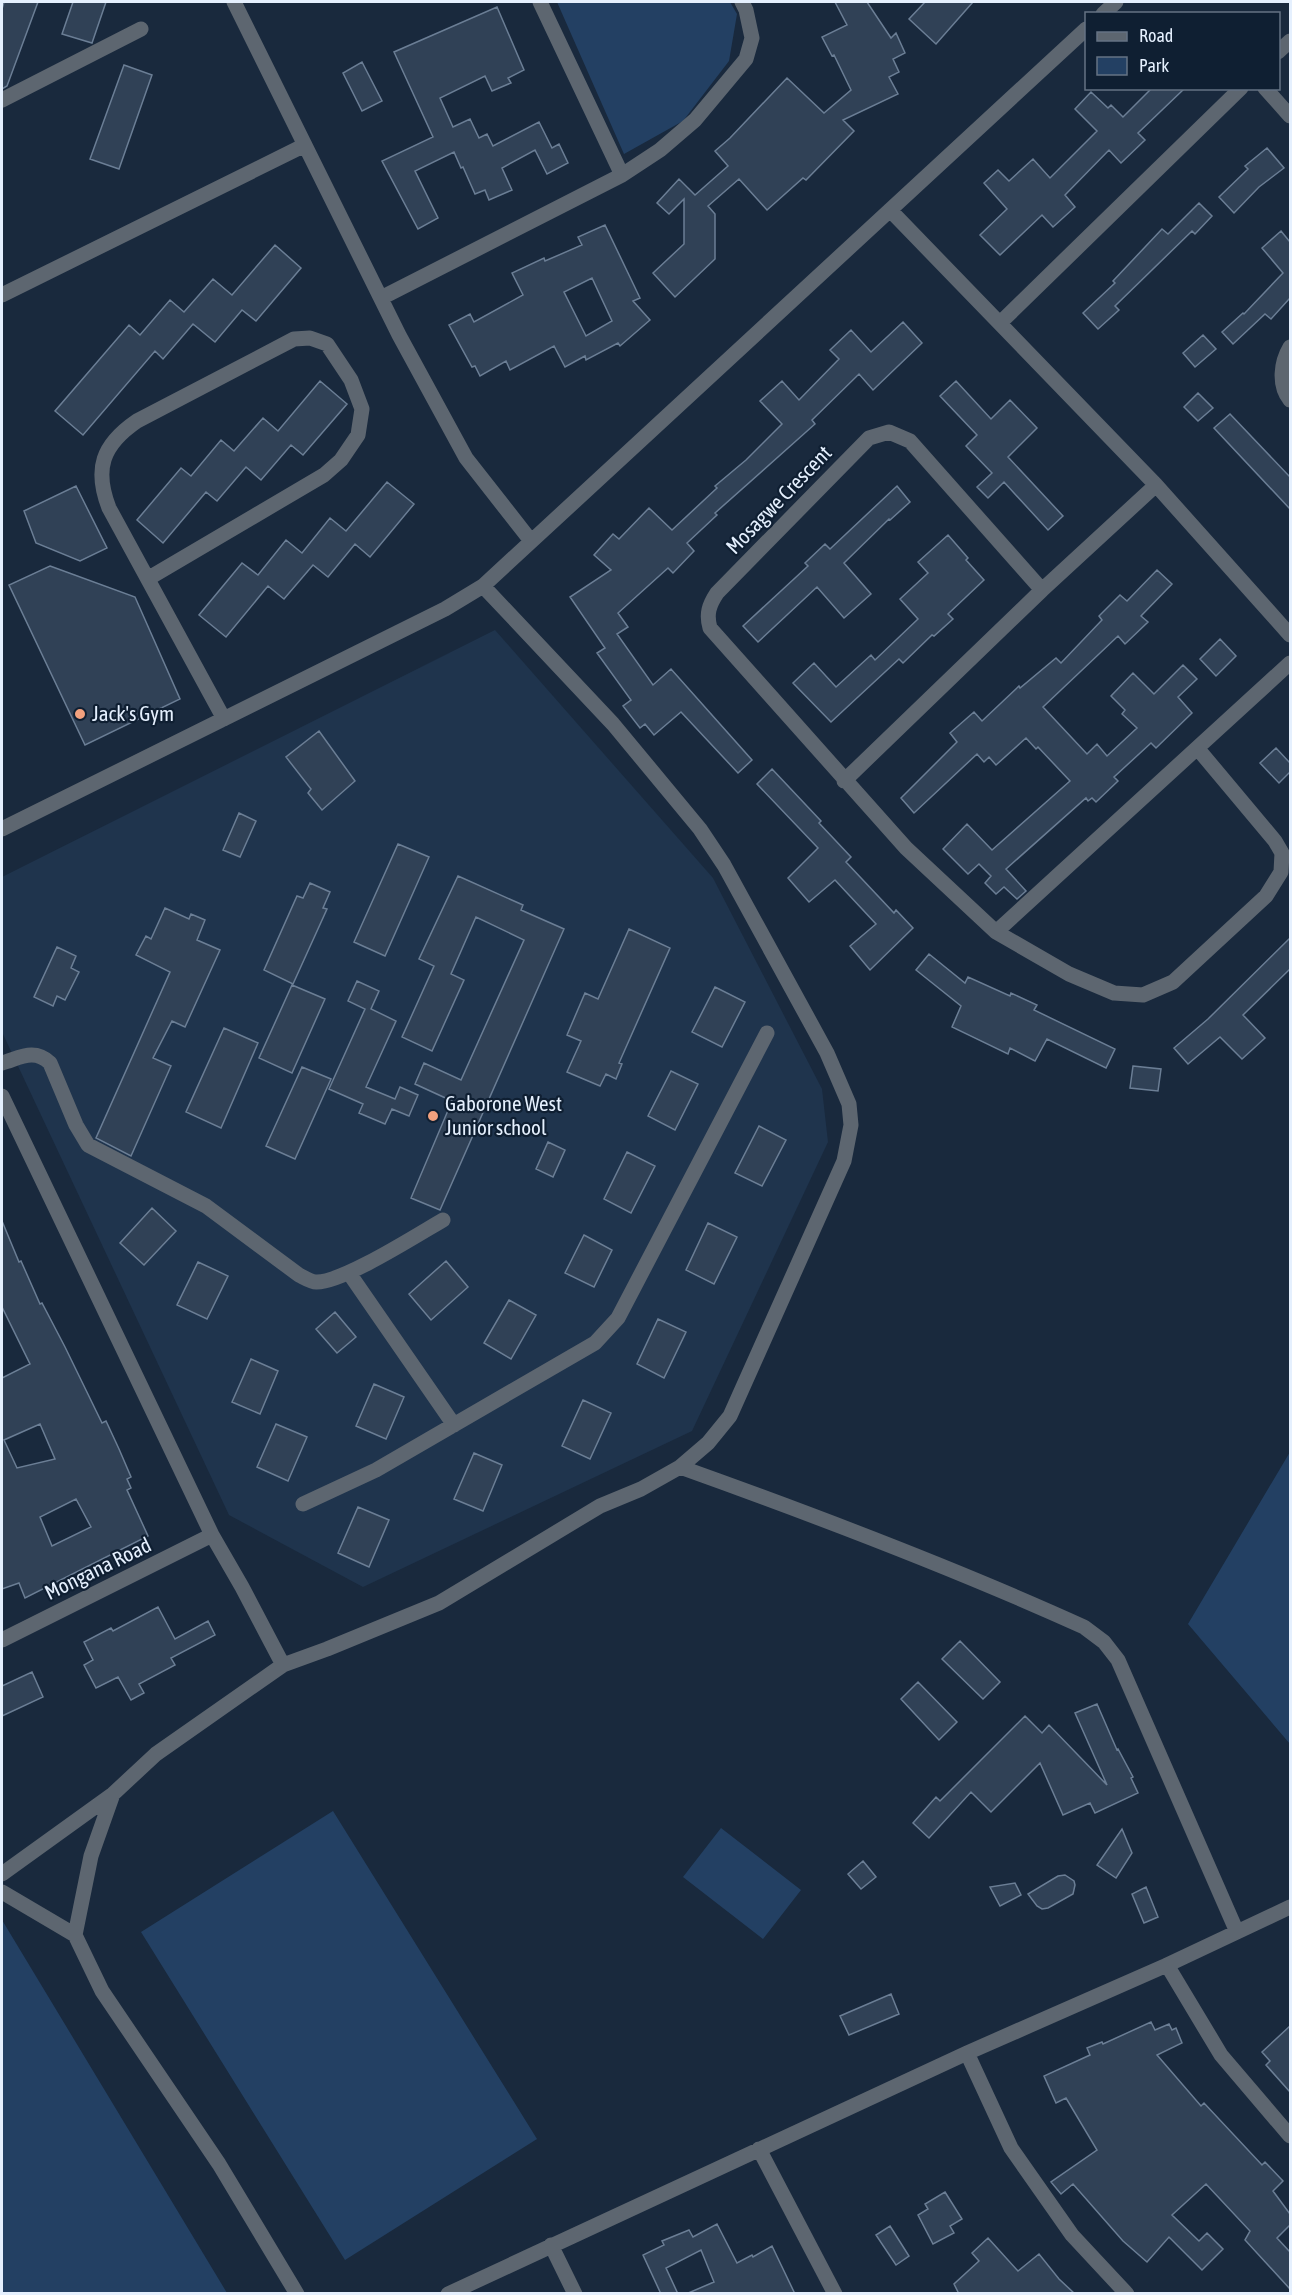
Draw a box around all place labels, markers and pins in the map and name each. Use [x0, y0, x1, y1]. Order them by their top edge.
place label: Jack's Gym [92, 701, 174, 725]
marker: Jack's Gym [73, 707, 87, 721]
place label: Gaborone West Junior school [445, 1091, 562, 1139]
marker: Gaborone West Junior school [426, 1109, 440, 1123]

